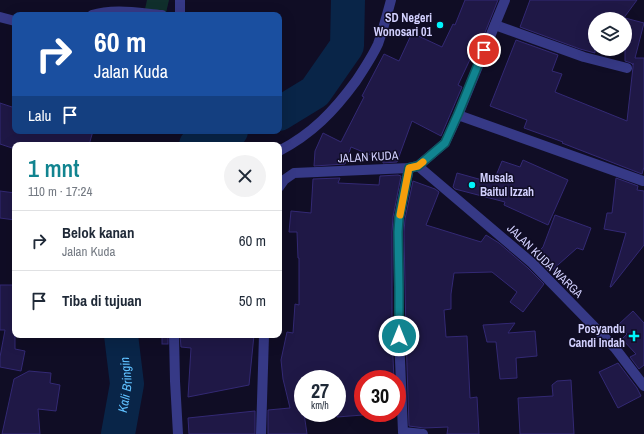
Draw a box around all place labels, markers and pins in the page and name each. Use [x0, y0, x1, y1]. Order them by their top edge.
place label: SD Negeri Wonosari 01 [374, 10, 433, 40]
marker: SD Negeri Wonosari 01 [435, 20, 445, 30]
pin [467, 33, 501, 67]
place label: Musala Baitul Izzah [480, 170, 534, 200]
marker: Musala Baitul Izzah [467, 180, 477, 190]
place label: Posyandu Candi Indah [569, 321, 625, 351]
marker: Posyandu Candi Indah [628, 330, 640, 342]

